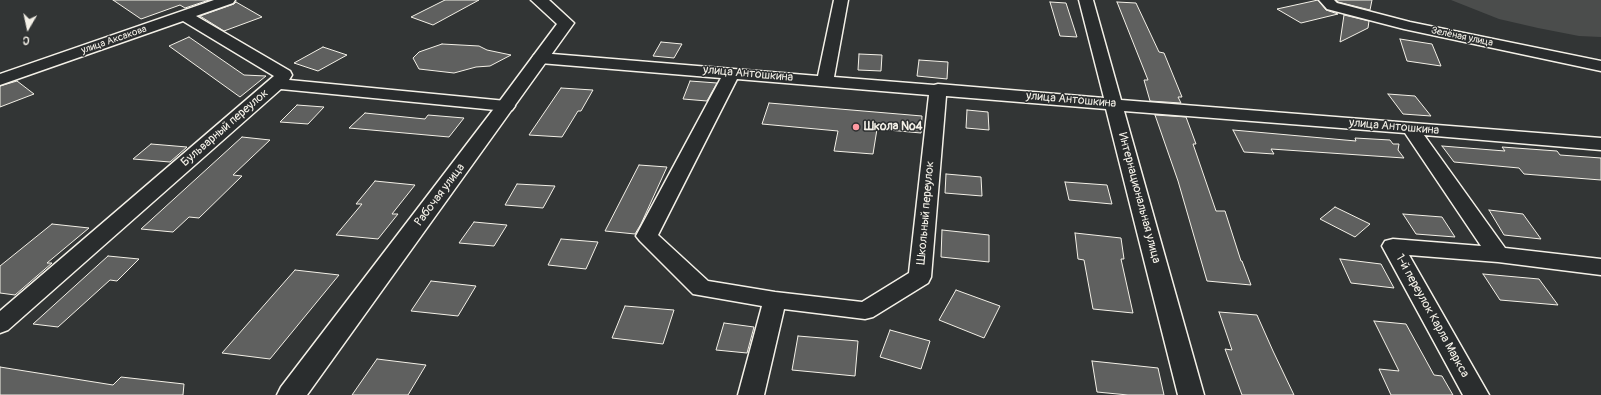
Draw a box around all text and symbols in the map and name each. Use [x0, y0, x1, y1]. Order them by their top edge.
north arrow [8, 8, 48, 48]
street label: улица Аксакова [80, 23, 148, 57]
street label: Зелёная улица [1430, 25, 1494, 49]
text: С [22, 33, 30, 47]
street label: улица Антошкина [702, 63, 794, 85]
street label: Бульварный переулок [178, 86, 272, 170]
street label: улица Антошкина [1025, 89, 1117, 111]
street label: улица Антошкина [1348, 116, 1440, 138]
place label: Школа №4 [864, 120, 922, 134]
marker: Школа №4 [851, 122, 861, 132]
street label: Интернациональная улица [1115, 131, 1163, 265]
street label: Рабочая улица [412, 161, 468, 229]
street label: Школьный переулок [914, 161, 938, 265]
street label: 1-й переулок Карла Маркса [1392, 252, 1472, 380]

